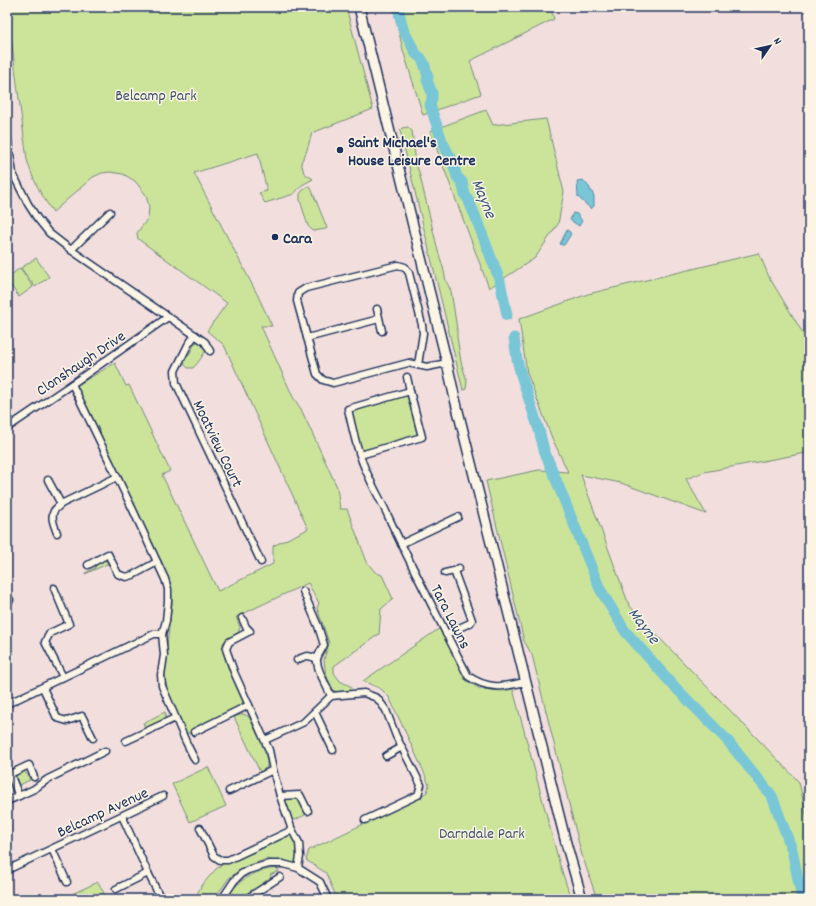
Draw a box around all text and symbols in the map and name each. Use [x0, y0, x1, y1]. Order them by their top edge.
north arrow [750, 26, 790, 66]
text: N [768, 35, 785, 49]
park label: Belcamp Park [115, 85, 197, 108]
place label: Saint Michael's House Leisure Centre [348, 132, 476, 173]
marker: Saint Michael's House Leisure Centre [335, 145, 345, 155]
water label: Mayne [464, 176, 501, 224]
place label: Cara [283, 228, 313, 251]
marker: Cara [270, 232, 280, 242]
street label: Clonshaugh Drive [32, 326, 131, 403]
street label: Moatview Court [186, 397, 248, 492]
street label: Tara Lawns [424, 581, 476, 654]
water label: Mayne [621, 604, 665, 651]
street label: Belcamp Avenue [54, 782, 152, 844]
park label: Darndale Park [439, 823, 525, 846]

